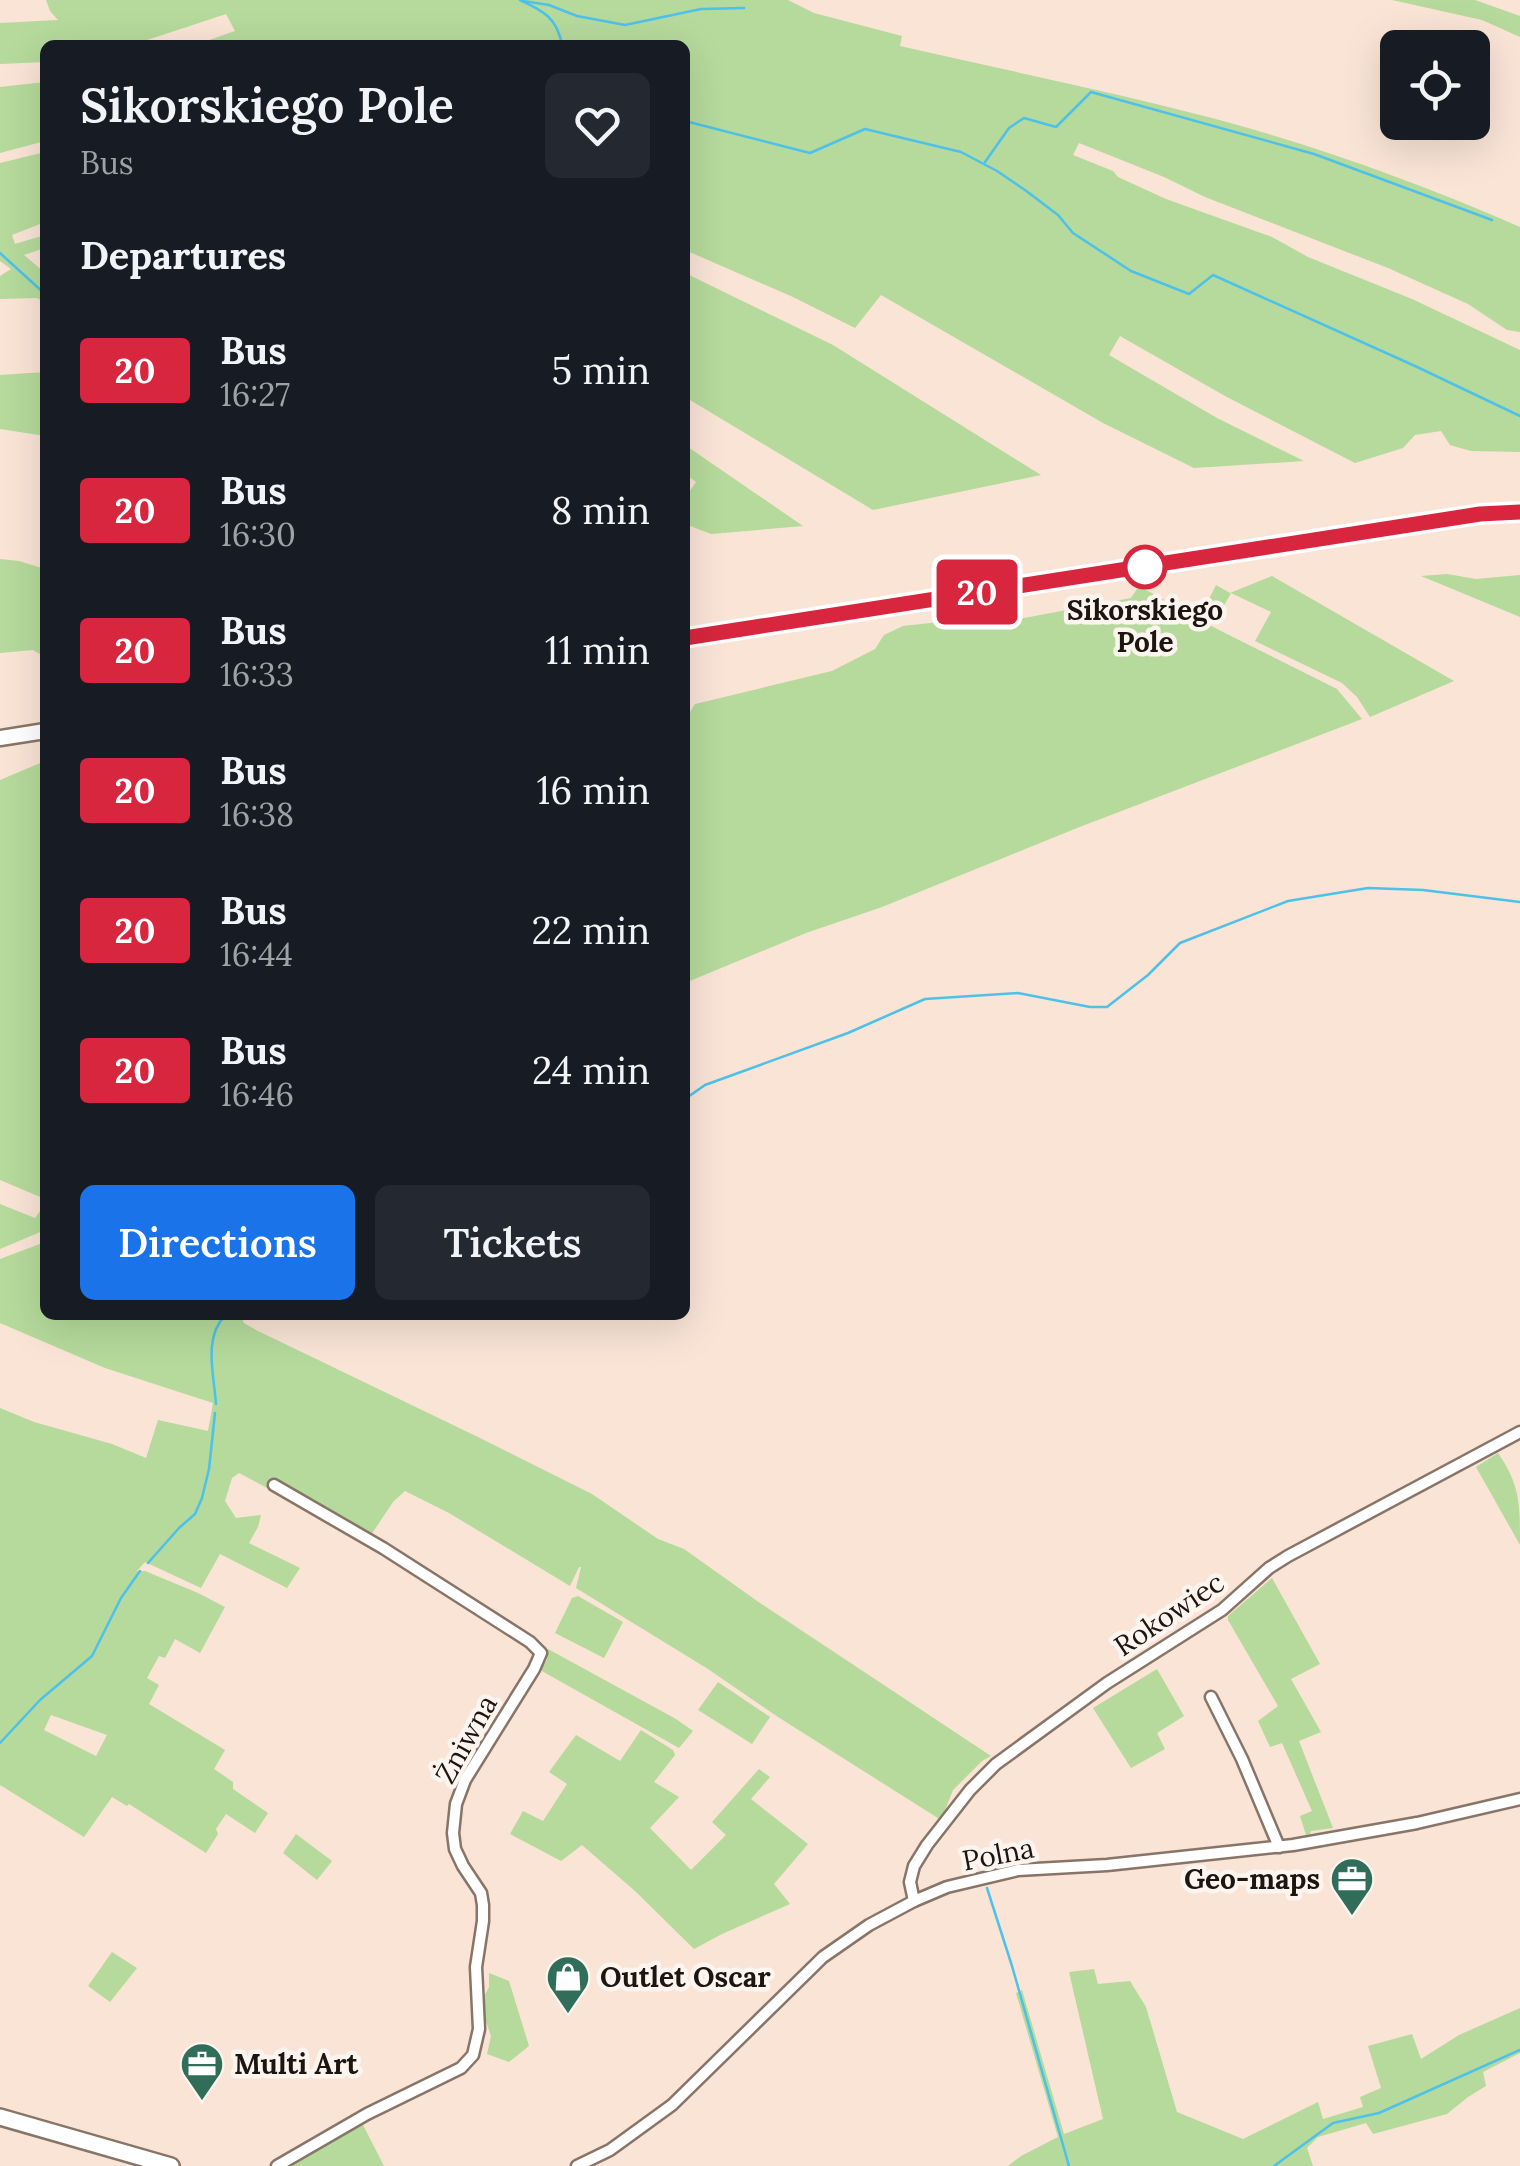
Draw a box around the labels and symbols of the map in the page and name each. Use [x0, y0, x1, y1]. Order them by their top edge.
marker: Sikorskiego Pole [1124, 546, 1166, 588]
line badge: 20 [932, 560, 1022, 624]
place label: Sikorskiego Pole [1067, 592, 1223, 660]
street label: Rokowiec [1107, 1564, 1231, 1664]
street label: Żniwna [427, 1688, 505, 1790]
street label: Polna [959, 1829, 1037, 1879]
office icon: Geo-maps [1329, 1856, 1375, 1917]
place label: Geo-maps [1184, 1861, 1320, 1897]
shop icon: Outlet Oscar [545, 1954, 591, 2015]
place label: Outlet Oscar [600, 1959, 771, 1995]
office icon: Multi Art [179, 2041, 225, 2102]
place label: Multi Art [234, 2046, 359, 2082]

